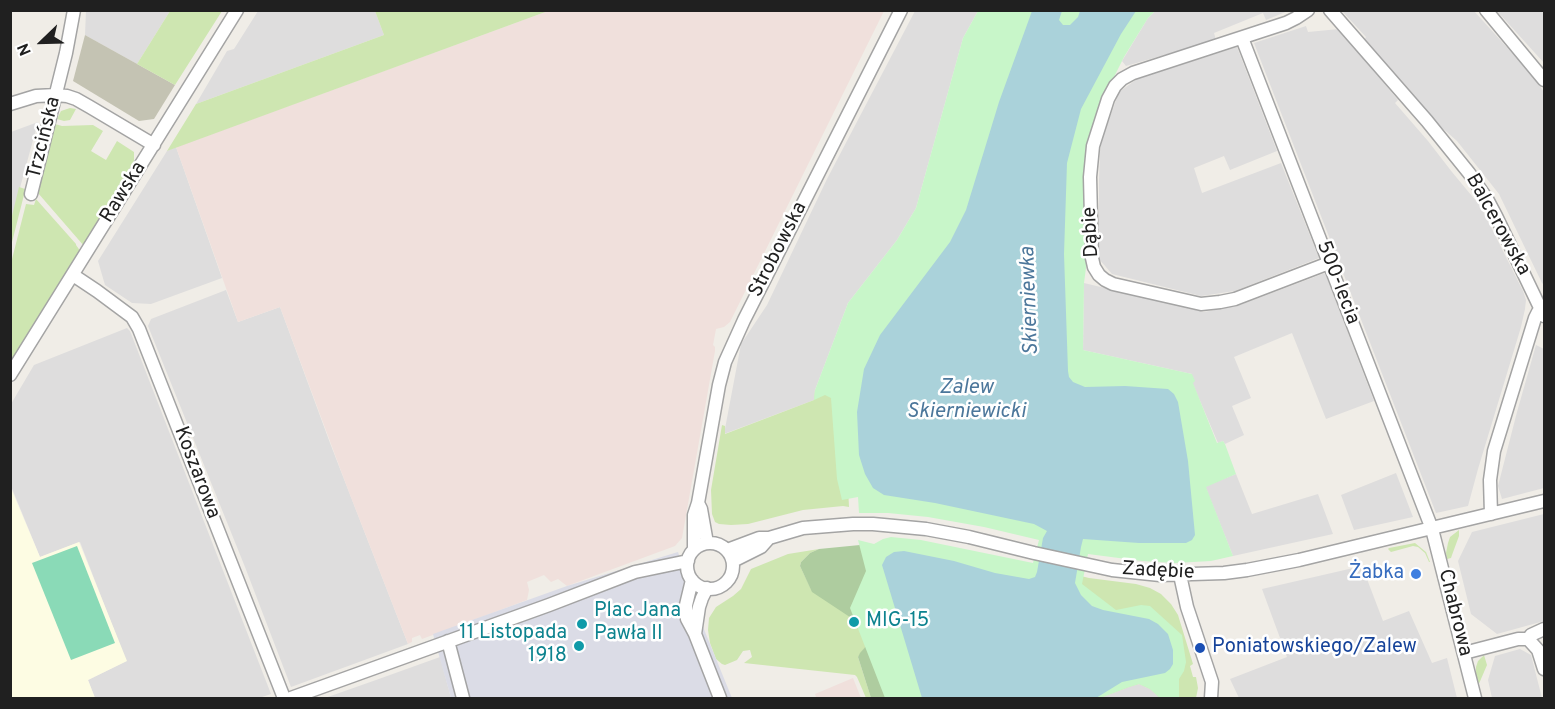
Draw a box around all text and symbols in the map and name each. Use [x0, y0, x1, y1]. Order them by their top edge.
north arrow [12, 12, 72, 72]
text: N [14, 40, 37, 58]
street label: Trzcińska [23, 94, 67, 182]
street label: Rawska [96, 158, 152, 228]
street label: Balcerowska [1459, 170, 1535, 280]
street label: Strobowska [745, 198, 813, 302]
street label: Dąbie [1079, 206, 1105, 258]
street label: 500-lecia [1310, 238, 1364, 328]
water label: Skierniewka [1017, 246, 1045, 356]
water label: Zalew Skierniewicki [906, 376, 1026, 426]
street label: Koszarowa [167, 424, 225, 522]
street label: Zadębie [1121, 558, 1195, 586]
place label: Żabka [1349, 562, 1404, 586]
marker: Żabka [1409, 567, 1423, 581]
street label: Chabrowa [1432, 567, 1476, 659]
place label: Plac Jana Pawła II [594, 600, 681, 647]
place label: MIG-15 [866, 610, 929, 634]
marker: MIG-15 [847, 615, 861, 629]
marker: Plac Jana Pawła II [575, 617, 589, 631]
place label: 11 Listopada 1918 [459, 622, 567, 669]
place label: Poniatowskiego/Zalew [1212, 636, 1417, 660]
marker: 11 Listopada 1918 [572, 639, 586, 653]
marker: Poniatowskiego/Zalew [1193, 641, 1207, 655]

